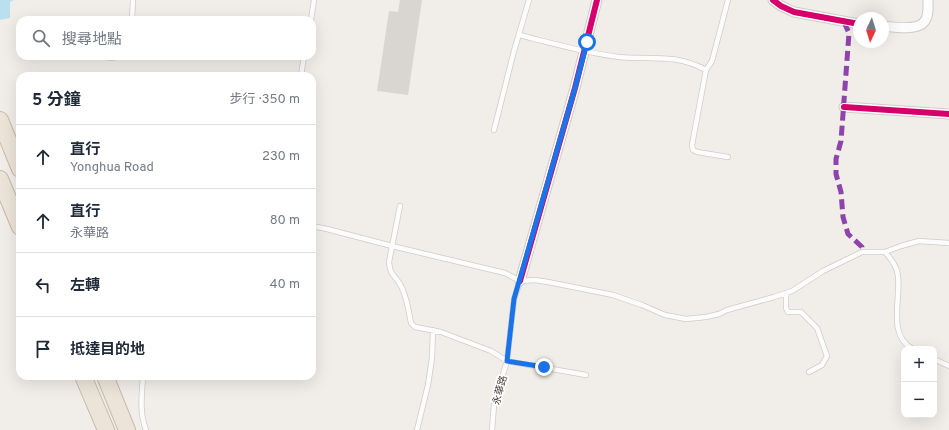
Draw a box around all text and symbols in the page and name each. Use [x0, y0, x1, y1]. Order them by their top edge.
north arrow [853, 12, 889, 48]
search box [16, 16, 316, 60]
icon: search [30, 27, 52, 49]
text: 搜尋地點 [62, 31, 122, 50]
route start [578, 33, 596, 51]
text: 5 分鐘 [32, 90, 81, 112]
text: 步行 · 350 m [230, 92, 300, 108]
text: 直行 [70, 141, 100, 160]
icon: ahead [32, 146, 54, 168]
text: 230 m [262, 149, 300, 165]
text: Yonghua Road [70, 160, 154, 176]
text: 直行 [70, 203, 100, 222]
icon: ahead [32, 210, 54, 232]
text: 80 m [270, 213, 300, 229]
text: 永華路 [70, 226, 109, 242]
icon: left [32, 274, 54, 296]
text: 左轉 [70, 277, 100, 296]
text: 40 m [270, 277, 300, 293]
icon: arrive [32, 338, 54, 360]
text: 抵達目的地 [70, 341, 145, 360]
map controls [901, 346, 937, 418]
button: + [901, 346, 937, 382]
route end [535, 358, 553, 376]
street label: 永華路 [490, 374, 511, 407]
button: − [901, 382, 937, 418]

